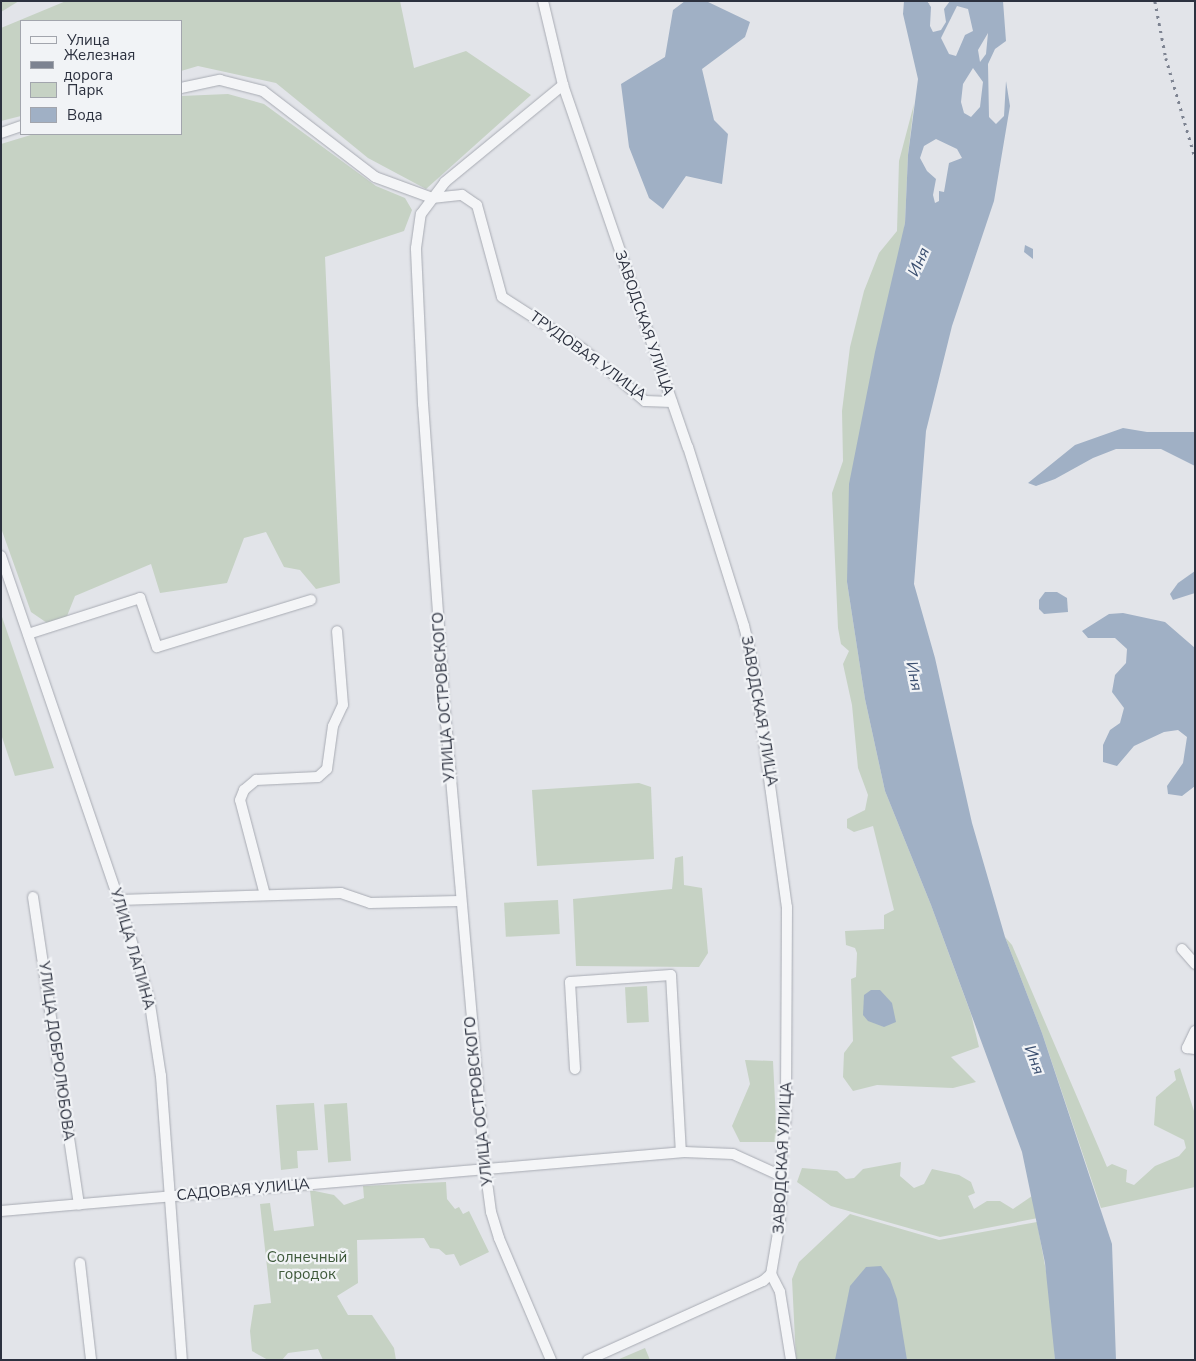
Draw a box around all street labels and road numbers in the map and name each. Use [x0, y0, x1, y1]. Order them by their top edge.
street label: ЗАВОДСКАЯ УЛИЦА [611, 248, 677, 398]
street label: ТРУДОВАЯ УЛИЦА [526, 308, 650, 404]
street label: УЛИЦА ОСТРОВСКОГО [429, 611, 459, 783]
street label: ЗАВОДСКАЯ УЛИЦА [737, 634, 781, 788]
street label: УЛИЦА ЛАПИНА [106, 886, 158, 1012]
street label: УЛИЦА ДОБРОЛЮБОВА [34, 960, 78, 1142]
street label: УЛИЦА ОСТРОВСКОГО [461, 1015, 497, 1187]
street label: ЗАВОДСКАЯ УЛИЦА [770, 1081, 796, 1235]
street label: САДОВАЯ УЛИЦА [176, 1175, 310, 1205]

